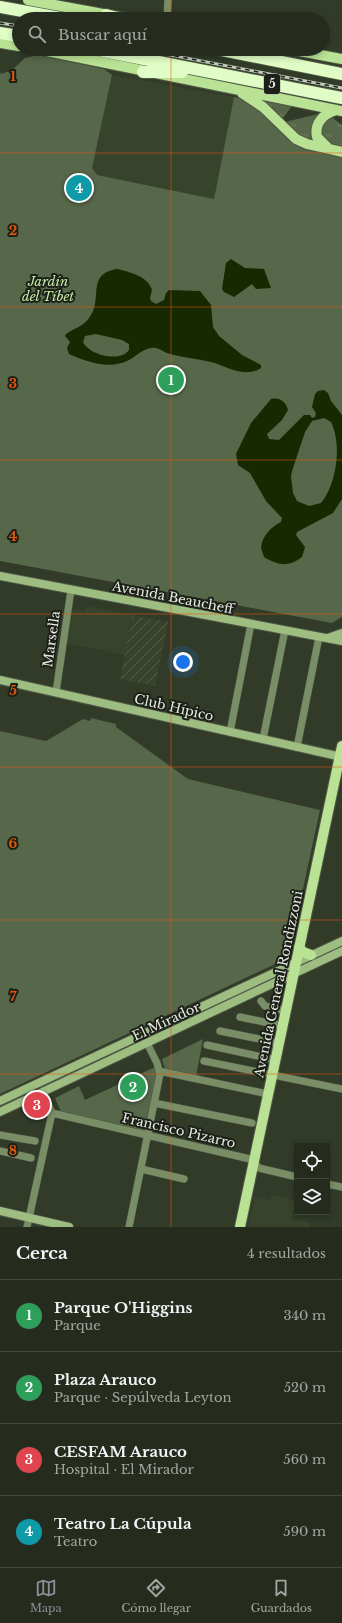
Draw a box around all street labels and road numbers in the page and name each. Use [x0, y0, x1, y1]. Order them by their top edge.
road number: 5 [264, 74, 280, 94]
street label: Avenida Beaucheff [110, 577, 237, 618]
street label: Marsella [39, 609, 64, 668]
street label: Club Hípico [133, 690, 215, 725]
street label: Avenida General Rondizzoni [250, 888, 307, 1080]
street label: El Mirador [130, 998, 204, 1045]
street label: Francisco Pizarro [120, 1109, 237, 1152]

